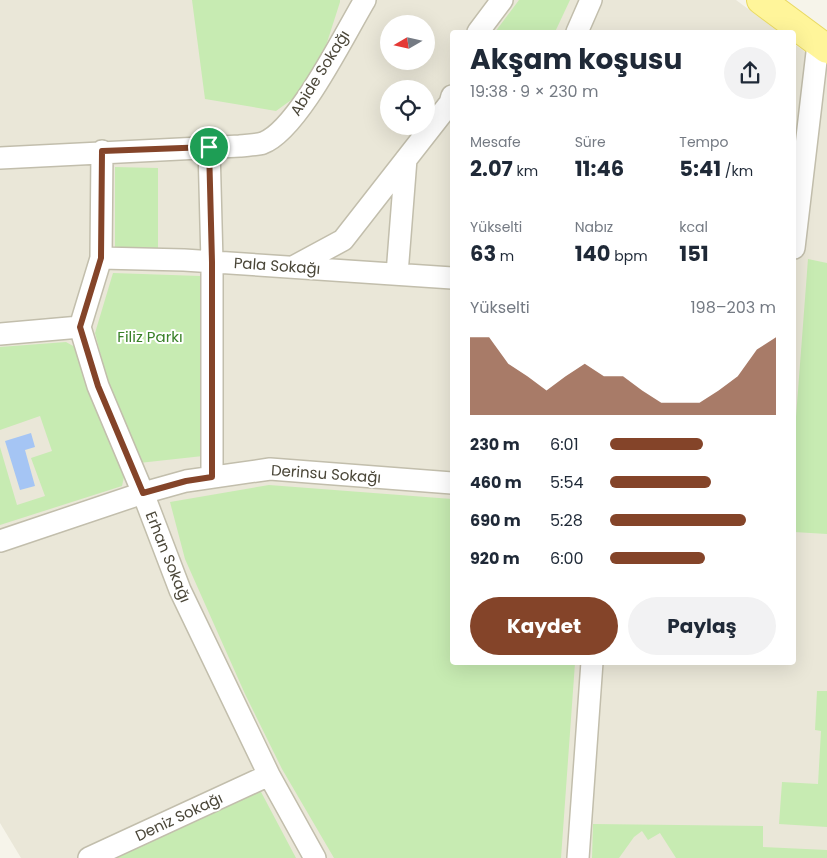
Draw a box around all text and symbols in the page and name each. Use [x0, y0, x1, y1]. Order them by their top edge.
north arrow [380, 15, 435, 70]
map controls [380, 15, 435, 135]
street label: Abide Sokağı [285, 26, 354, 120]
text: Akşam koşusu [470, 40, 682, 79]
button: share [724, 47, 776, 99]
button: locate [380, 80, 435, 135]
text: 19:38 · 9 × 230 m [470, 80, 598, 103]
pin [188, 126, 230, 168]
text: Mesafe [470, 132, 521, 152]
text: Süre [575, 132, 606, 152]
text: Tempo [679, 132, 728, 152]
icon: arrive [195, 133, 223, 161]
text: 2.07 [470, 154, 513, 183]
text: 11:46 [575, 154, 624, 183]
text: 5:41 [679, 154, 721, 183]
text: km [513, 161, 538, 181]
text: /km [721, 161, 753, 181]
text: Yükselti [470, 217, 522, 237]
text: Nabız [575, 217, 613, 237]
text: kcal [679, 217, 708, 237]
text: 63 [470, 239, 496, 268]
text: 140 [575, 239, 610, 268]
text: 151 [679, 239, 709, 268]
text: m [496, 246, 514, 266]
text: bpm [610, 246, 648, 266]
street label: Pala Sokağı [233, 252, 321, 279]
text: Yükselti [470, 296, 530, 319]
text: 198–203 m [690, 296, 776, 319]
park label: Filiz Parkı [117, 326, 183, 347]
text: 230 m [470, 433, 520, 456]
text: 6:01 [550, 433, 579, 456]
street label: Derinsu Sokağı [270, 459, 382, 488]
text: 460 m [470, 471, 522, 494]
text: 5:54 [550, 471, 584, 494]
street label: Erhan Sokağı [141, 508, 196, 606]
text: 690 m [470, 509, 521, 532]
text: 5:28 [550, 509, 583, 532]
text: 920 m [470, 547, 520, 570]
text: 6:00 [550, 547, 584, 570]
button: Kaydet [470, 597, 618, 655]
button: Paylaş [628, 597, 776, 655]
street label: Deniz Sokağı [132, 787, 226, 846]

